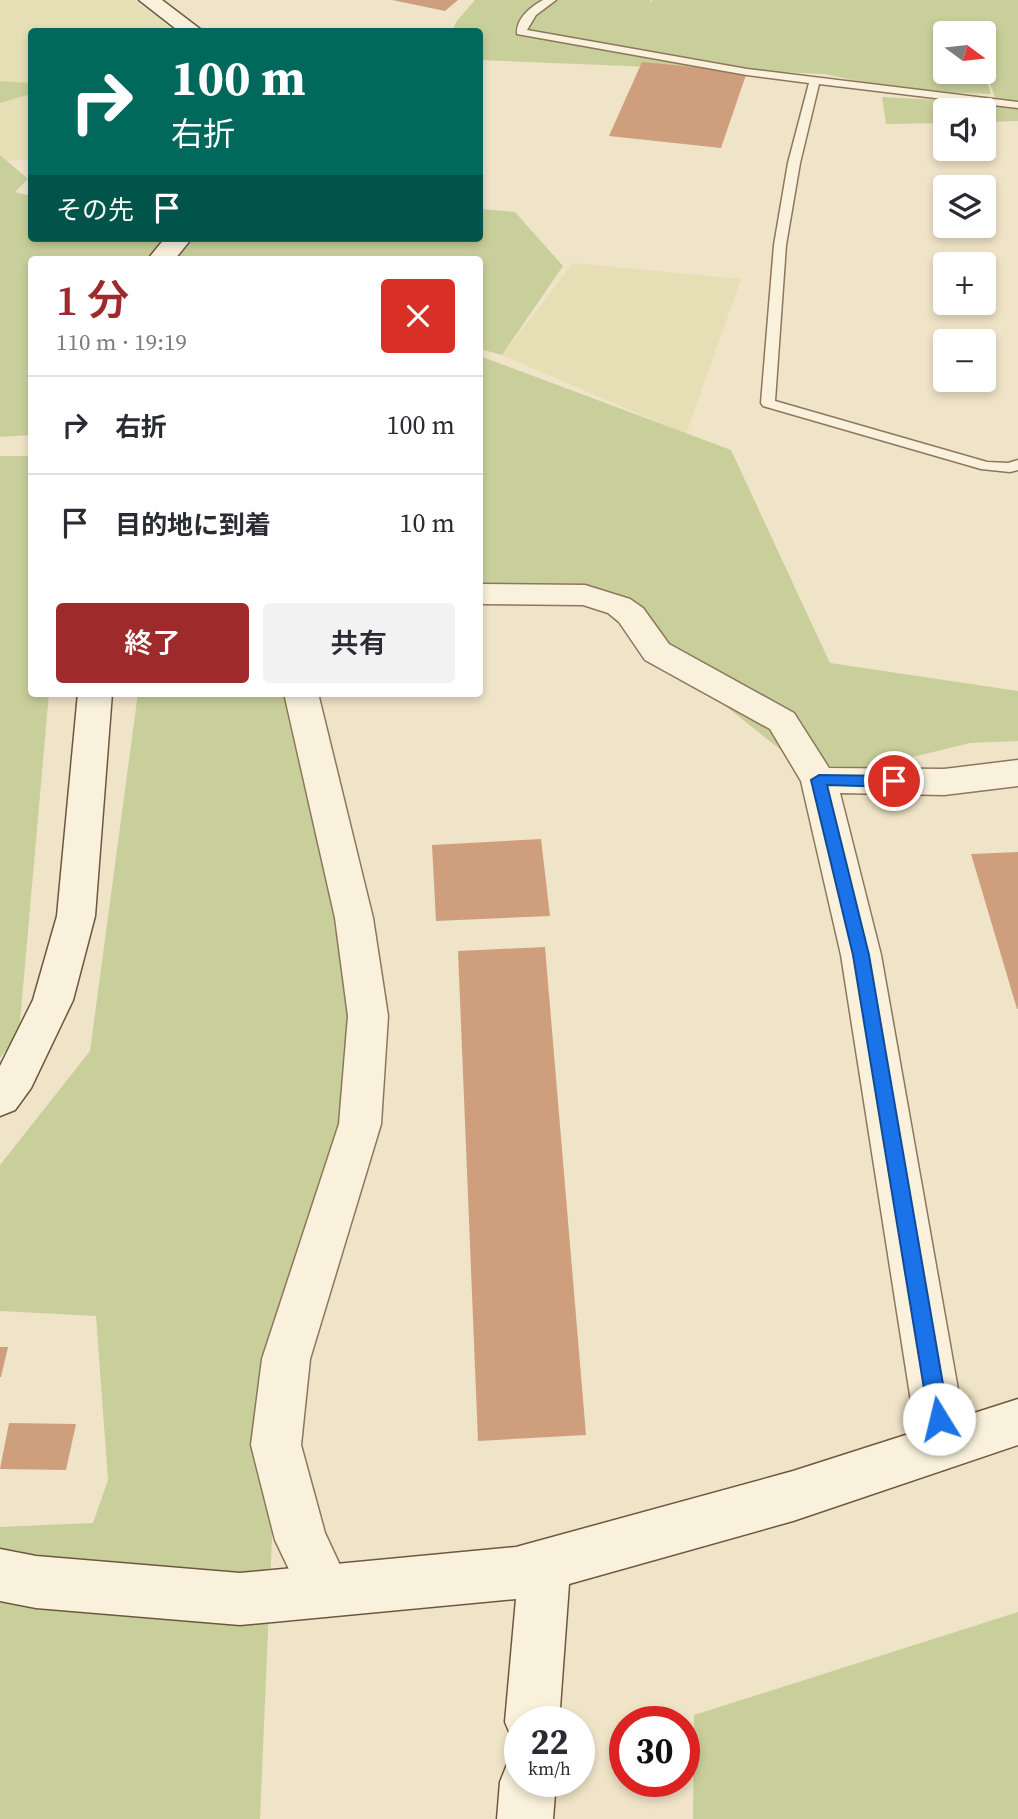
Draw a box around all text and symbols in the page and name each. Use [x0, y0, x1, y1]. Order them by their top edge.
north arrow [933, 21, 996, 84]
map controls [933, 21, 996, 392]
text: 100 m [171, 44, 306, 111]
icon: right [56, 56, 147, 147]
button: sound [933, 98, 996, 161]
text: 右折 [171, 112, 235, 156]
button: layers [933, 175, 996, 238]
icon: arrive [148, 189, 186, 227]
text: その先 [56, 192, 134, 228]
button: + [933, 252, 996, 315]
text: 1 分 [56, 271, 129, 329]
button: close [381, 279, 455, 353]
text: 110 m · 19:19 [56, 326, 187, 358]
button: − [933, 329, 996, 392]
icon: right [56, 406, 94, 444]
text: 100 m [387, 407, 455, 443]
text: 右折 [115, 409, 167, 445]
icon: arrive [56, 504, 94, 542]
text: 10 m [400, 505, 455, 541]
text: 目的地に到着 [115, 507, 271, 543]
button: 終了 [56, 603, 249, 683]
button: 共有 [263, 603, 455, 683]
pin [864, 751, 924, 811]
icon: arrive [875, 762, 913, 800]
position arrow [902, 1382, 976, 1456]
speed limit sign: 30 [609, 1706, 700, 1797]
text: 22 [531, 1718, 568, 1766]
text: km/h [528, 1756, 571, 1781]

